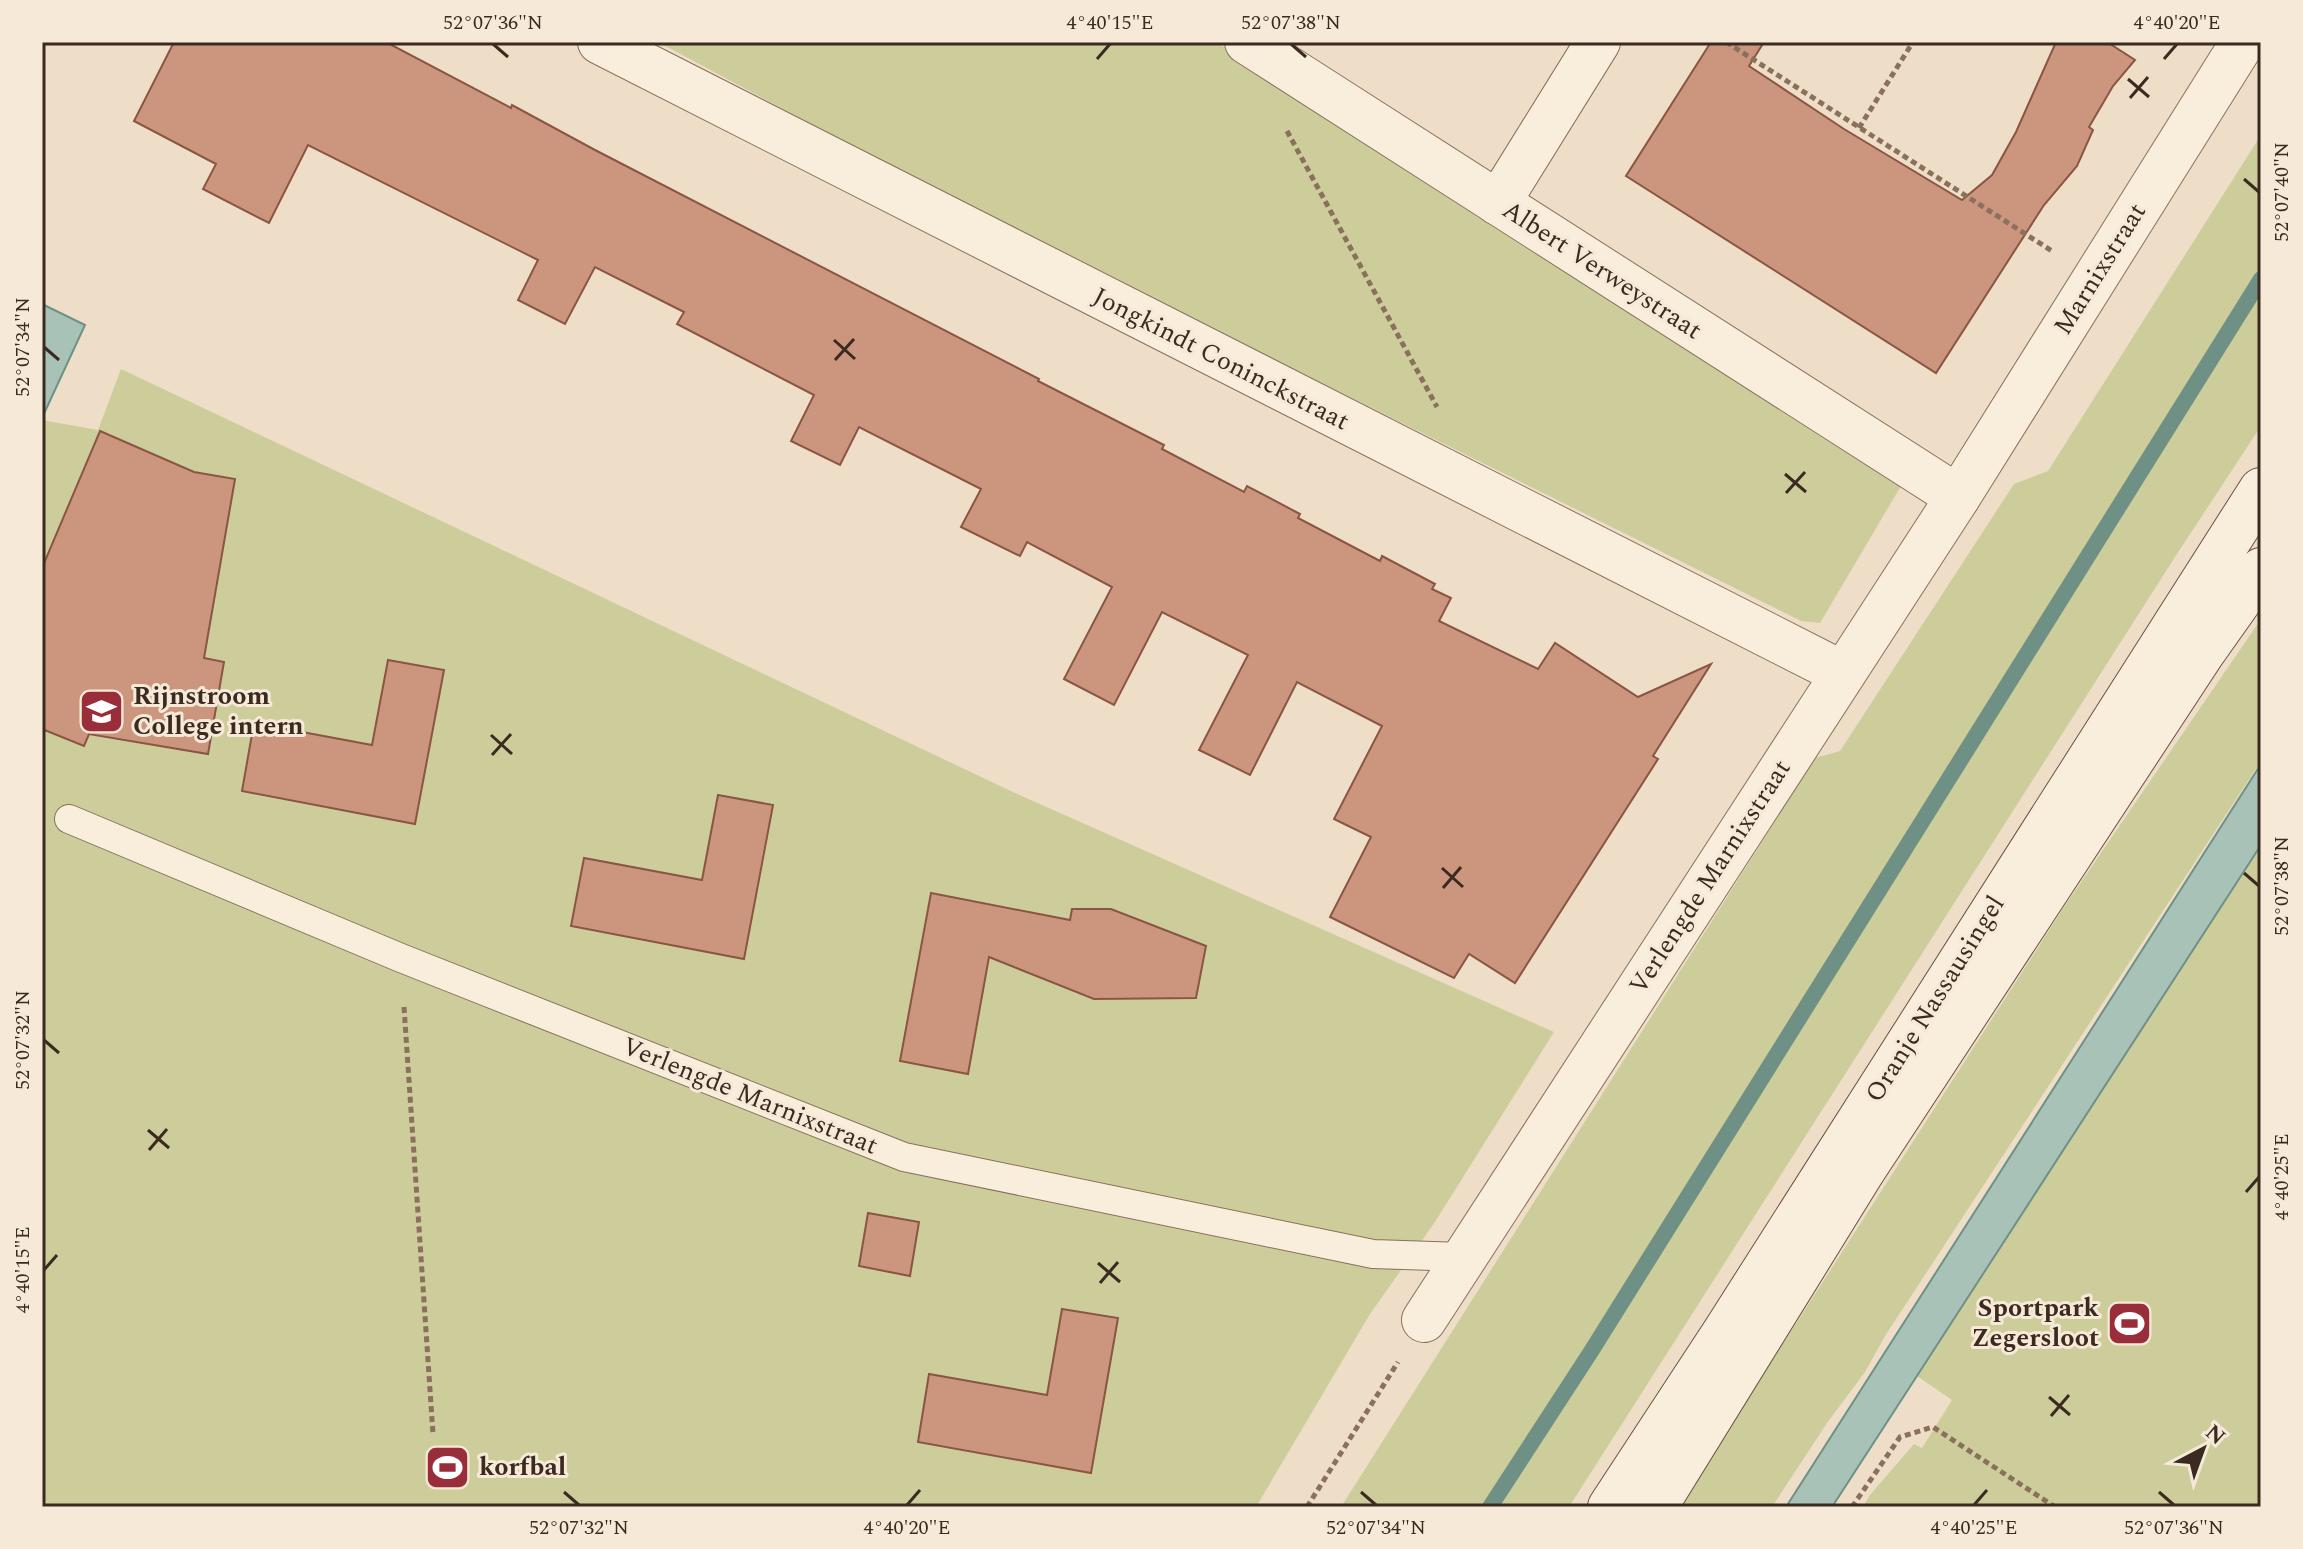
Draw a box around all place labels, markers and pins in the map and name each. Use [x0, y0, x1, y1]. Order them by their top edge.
place label: Rijnstroom College intern [133, 676, 304, 746]
school or university icon: Rijnstroom College intern [78, 687, 126, 735]
place label: Sportpark Zegersloot [1971, 1288, 2099, 1358]
sports icon: Sportpark Zegersloot [2106, 1299, 2154, 1347]
sports icon: korfbal [424, 1443, 472, 1491]
place label: korfbal [479, 1447, 566, 1487]

